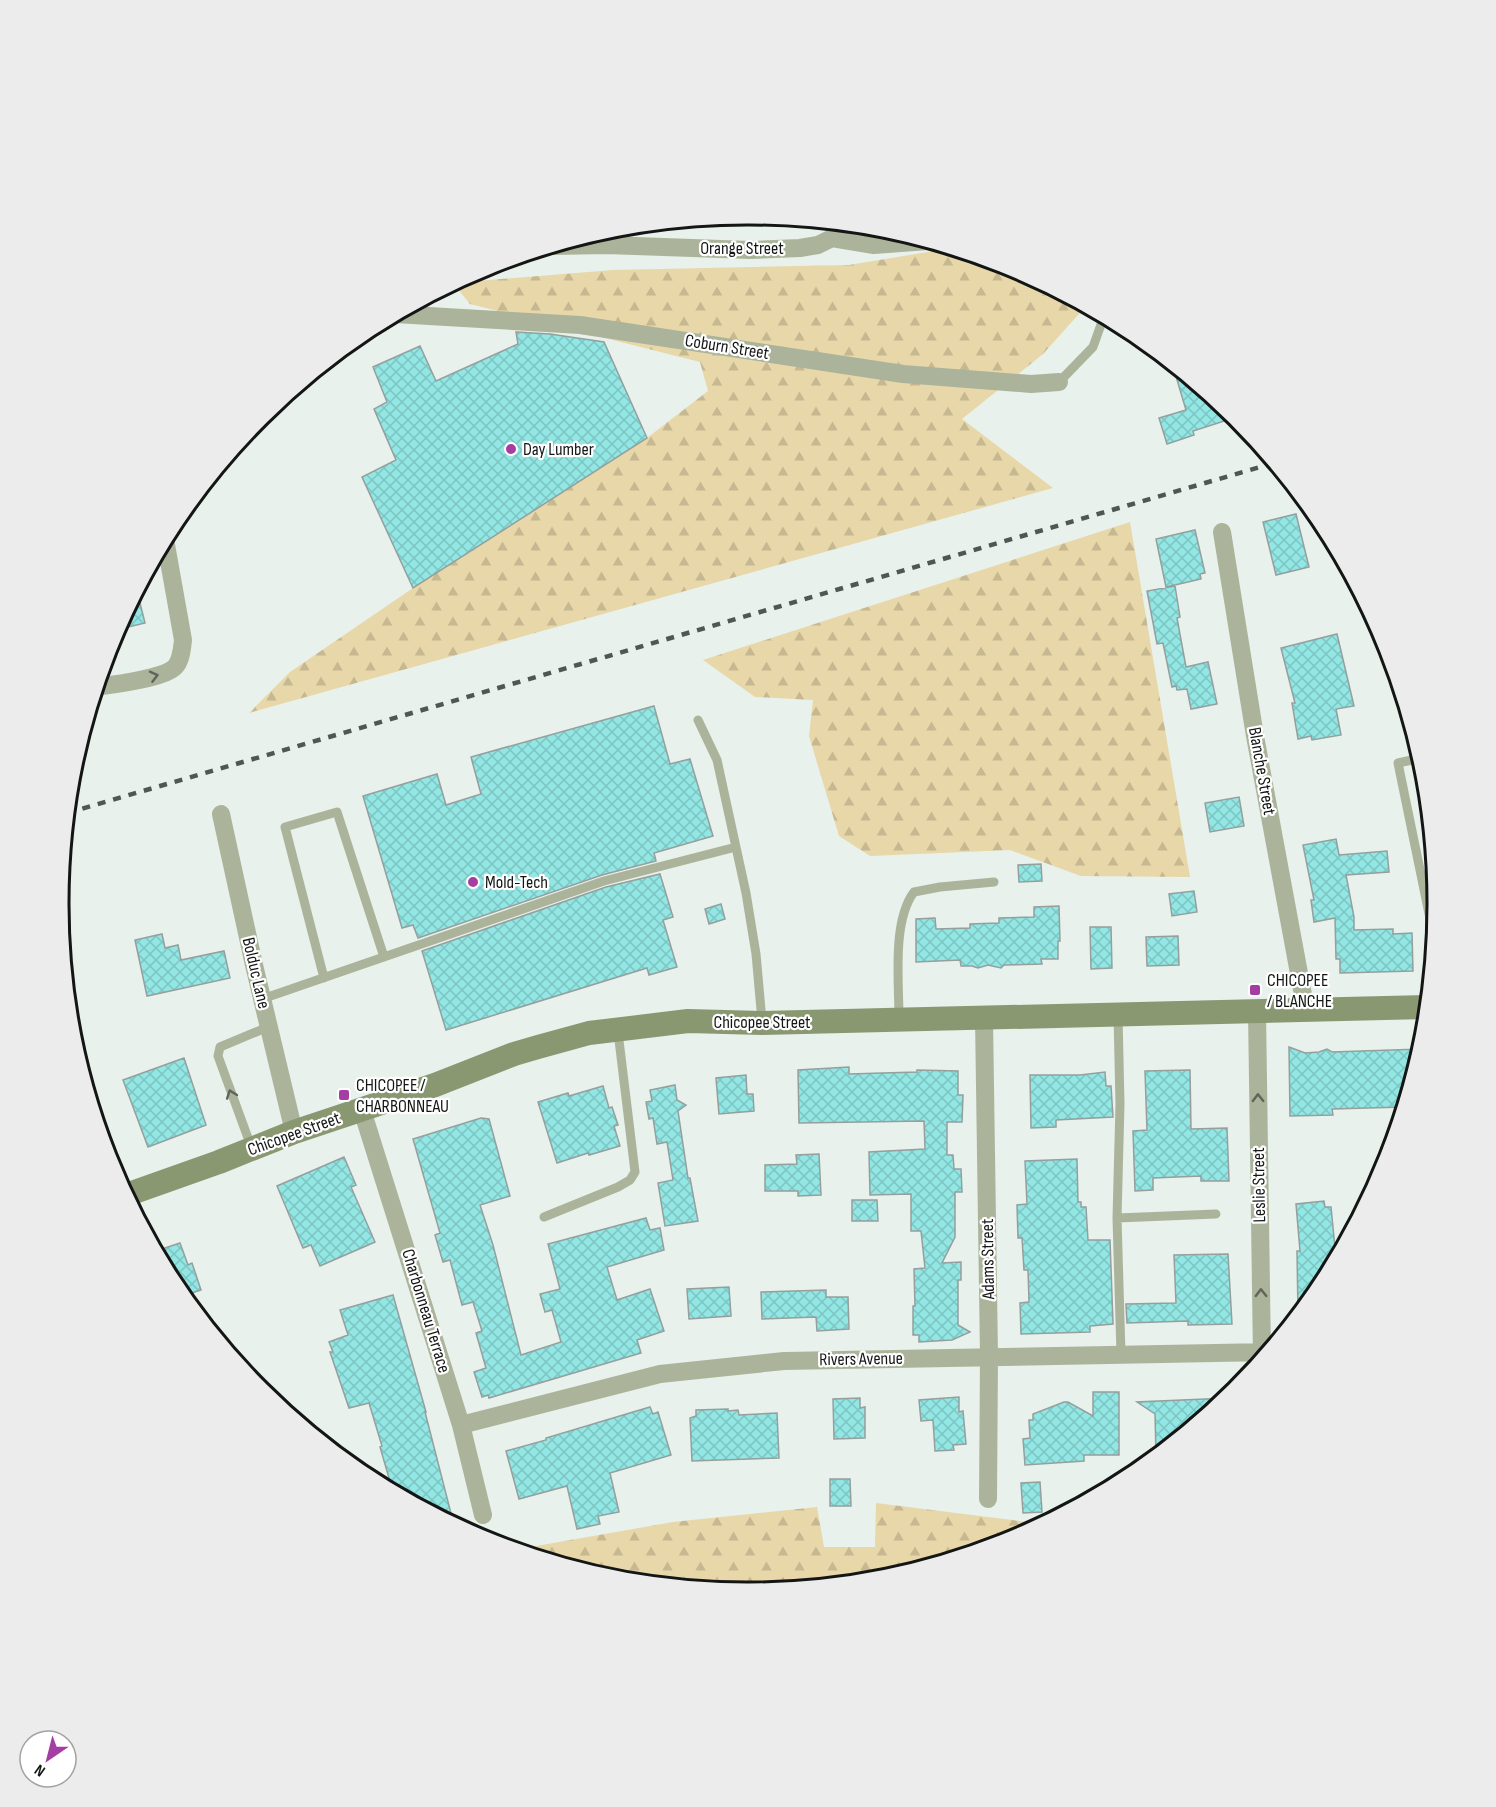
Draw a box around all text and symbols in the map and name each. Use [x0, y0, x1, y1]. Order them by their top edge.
street label: Orange Street [700, 238, 784, 259]
street label: Coburn Street [684, 330, 771, 364]
place label: Day Lumber [523, 439, 594, 460]
marker: Day Lumber [504, 442, 518, 456]
one-way arrow [149, 670, 159, 683]
street label: Blanche Street [1244, 725, 1280, 817]
place label: Mold-Tech [485, 872, 548, 893]
marker: Mold-Tech [466, 875, 480, 889]
street label: Bolduc Lane [238, 935, 274, 1011]
place label: CHICOPEE / BLANCHE [1267, 970, 1332, 1012]
marker: CHICOPEE / BLANCHE [1248, 983, 1262, 997]
street label: Chicopee Street [713, 1012, 811, 1033]
place label: CHICOPEE / CHARBONNEAU [356, 1075, 449, 1117]
marker: CHICOPEE / CHARBONNEAU [337, 1088, 351, 1102]
one-way arrow [226, 1089, 239, 1100]
one-way arrow [1252, 1094, 1264, 1103]
street label: Chicopee Street [245, 1107, 344, 1160]
street label: Leslie Street [1248, 1147, 1270, 1223]
street label: Adams Street [977, 1218, 999, 1301]
street label: Charbonneau Terrace [397, 1247, 455, 1375]
one-way arrow [1255, 1289, 1267, 1298]
street label: Rivers Avenue [819, 1348, 903, 1370]
north arrow [18, 1729, 78, 1789]
text: N [31, 1760, 49, 1780]

